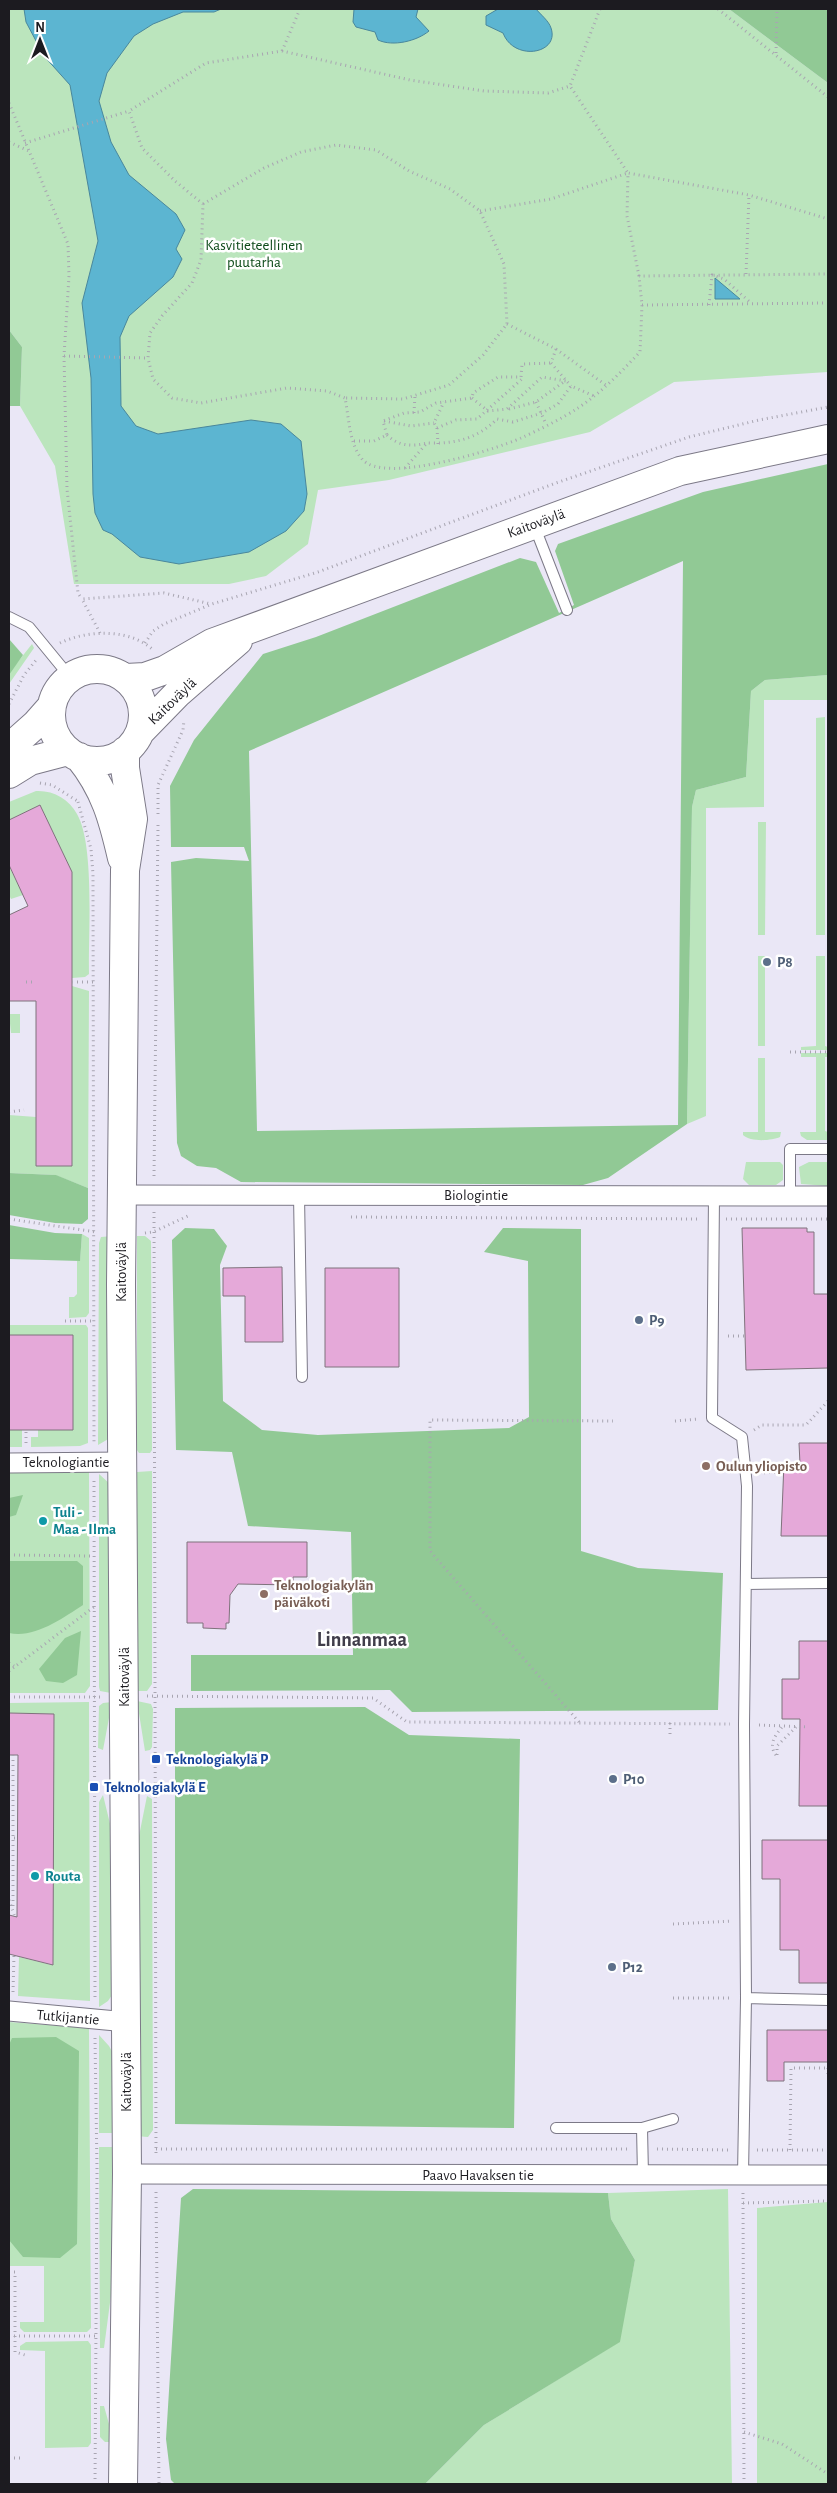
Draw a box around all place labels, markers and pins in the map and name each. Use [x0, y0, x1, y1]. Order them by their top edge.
place label: P8 [777, 955, 793, 970]
marker: P8 [761, 956, 773, 968]
place label: P9 [649, 1313, 665, 1328]
marker: P9 [633, 1314, 645, 1326]
place label: Oulun yliopisto [716, 1459, 807, 1474]
marker: Oulun yliopisto [700, 1460, 712, 1472]
place label: Tuli - Maa - Ilma [53, 1505, 116, 1537]
marker: Tuli - Maa - Ilma [37, 1515, 49, 1527]
place label: Teknologiakylän päiväkoti [274, 1578, 374, 1610]
marker: Teknologiakylän päiväkoti [258, 1588, 270, 1600]
place label: Teknologiakylä P [166, 1752, 269, 1767]
marker: Teknologiakylä P [150, 1753, 162, 1765]
place label: P10 [623, 1772, 645, 1787]
marker: P10 [607, 1773, 619, 1785]
place label: Teknologiakylä E [104, 1780, 206, 1795]
marker: Teknologiakylä E [88, 1781, 100, 1793]
place label: Routa [45, 1869, 81, 1884]
marker: Routa [29, 1870, 41, 1882]
place label: P12 [622, 1960, 643, 1975]
marker: P12 [606, 1961, 618, 1973]

